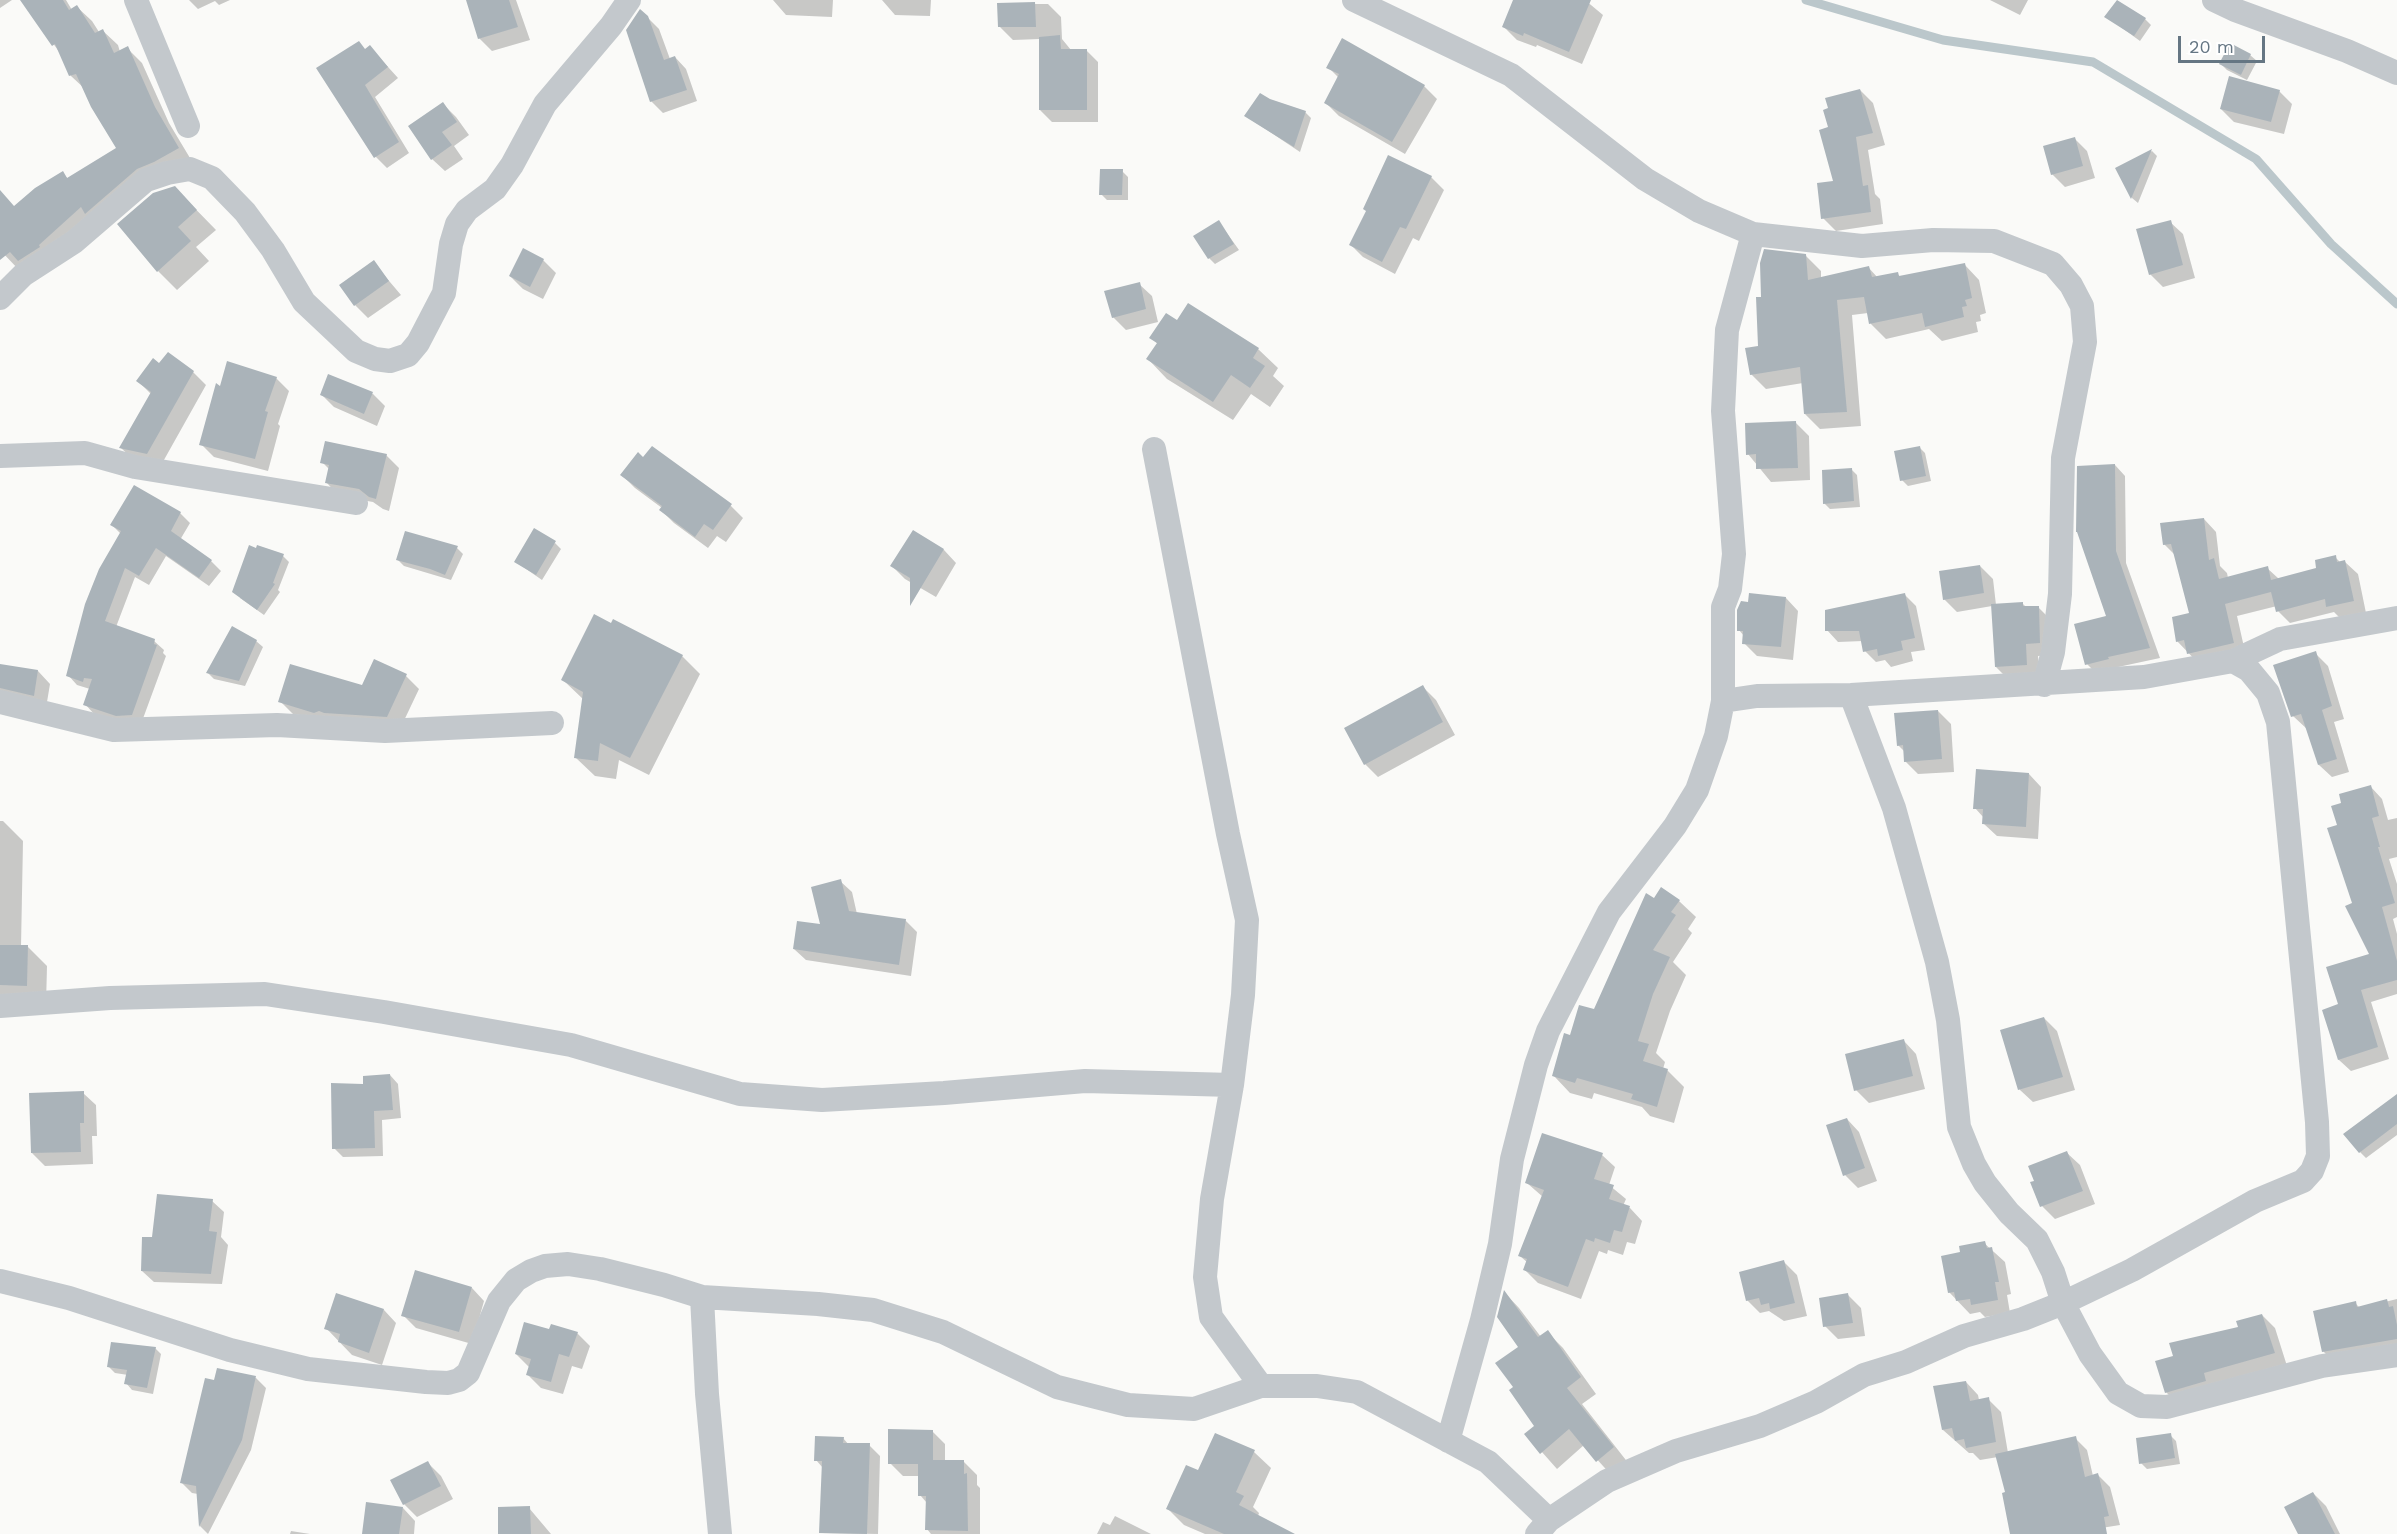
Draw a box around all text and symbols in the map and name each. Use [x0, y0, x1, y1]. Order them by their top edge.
scale bar [2181, 24, 2268, 62]
text: 20 m [2189, 36, 2234, 57]

